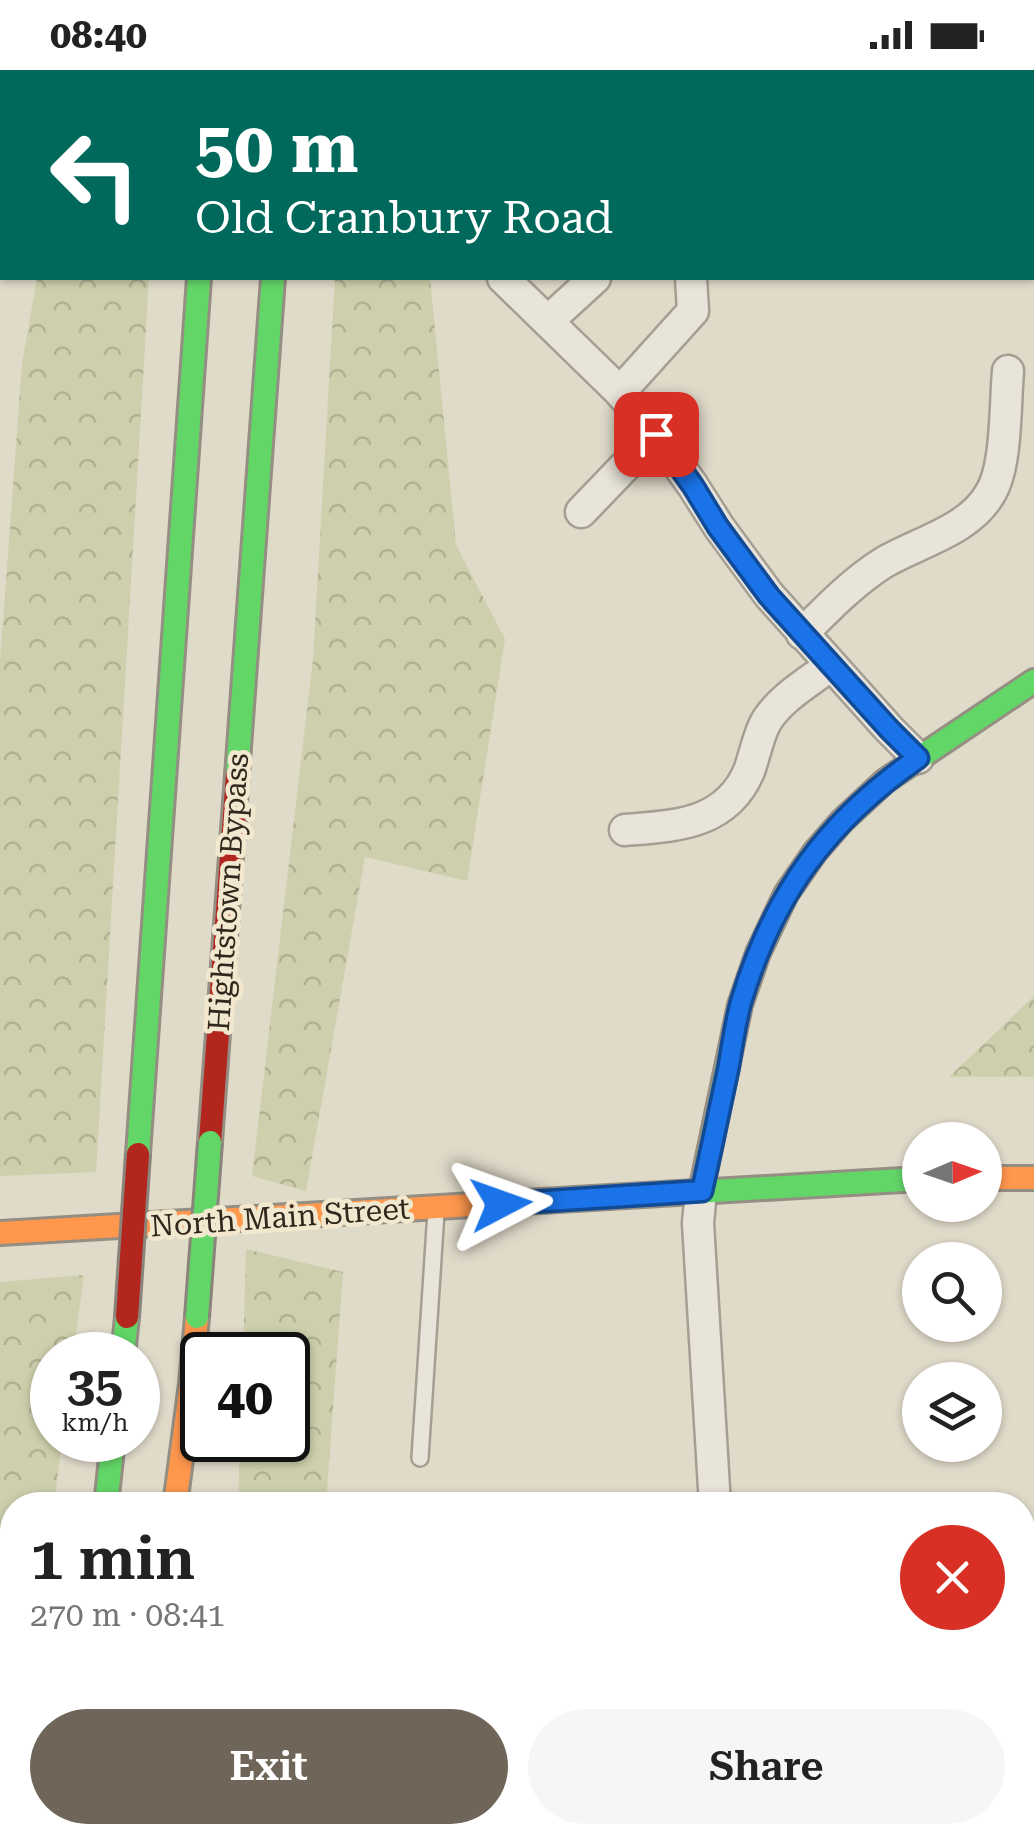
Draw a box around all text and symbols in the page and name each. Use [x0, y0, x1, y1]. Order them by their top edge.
text: 08:40 [50, 13, 147, 57]
text: 50 m [195, 107, 359, 189]
icon: left [30, 110, 160, 240]
text: Old Cranbury Road [195, 191, 613, 244]
pin [614, 392, 699, 477]
icon: arrive [629, 407, 684, 462]
street label: Hightstown Bypass [201, 752, 255, 1032]
north arrow [902, 1122, 1002, 1222]
map controls [902, 1122, 1002, 1462]
position arrow [449, 1152, 553, 1256]
street label: North Main Street [149, 1190, 411, 1244]
button: search [902, 1242, 1002, 1342]
speed limit sign: 40 [180, 1332, 310, 1462]
text: 35 [67, 1356, 123, 1414]
button: layers [902, 1362, 1002, 1462]
text: km/h [62, 1408, 128, 1437]
text: 1 min [30, 1523, 195, 1594]
button: close [900, 1525, 1005, 1630]
text: 270 m · 08:41 [30, 1596, 225, 1634]
button: Exit [30, 1709, 508, 1824]
button: Share [528, 1709, 1005, 1824]

